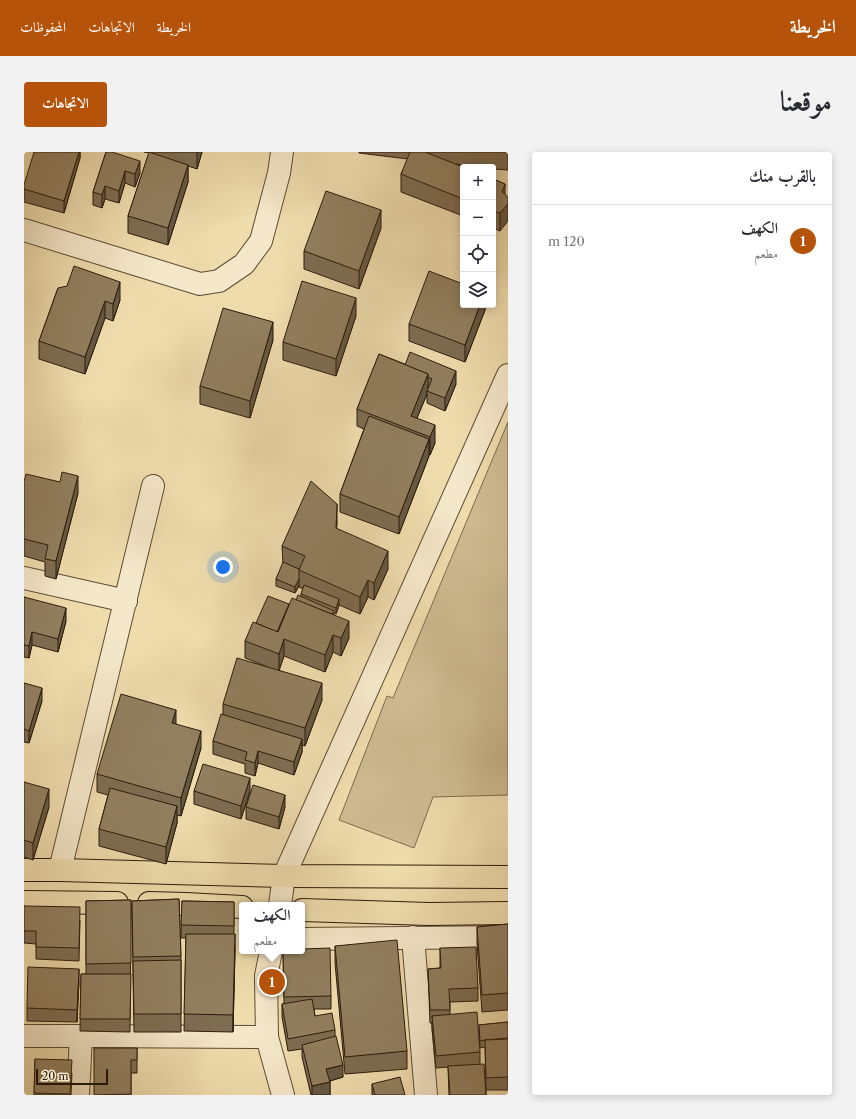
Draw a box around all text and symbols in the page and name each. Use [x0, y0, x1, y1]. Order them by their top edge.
text: الخريطة [790, 15, 836, 38]
text: المحفوظات [20, 18, 66, 36]
text: الاتجاهات [88, 18, 135, 36]
text: الخريطة [157, 18, 191, 36]
button: الاتجاهات [24, 82, 107, 127]
text: موقعنا [780, 84, 832, 118]
map controls [460, 164, 496, 308]
button: + [460, 164, 496, 200]
text: بالقرب منك [749, 166, 816, 186]
button: − [460, 200, 496, 236]
text: الكهف [741, 218, 778, 237]
text: 120 m [548, 233, 585, 249]
text: 1 [800, 233, 806, 249]
button: locate [460, 236, 496, 272]
text: مطعم [754, 245, 778, 261]
button: layers [460, 272, 496, 308]
your location [213, 557, 233, 577]
popup [239, 902, 305, 954]
text: الكهف [254, 905, 290, 924]
text: مطعم [254, 932, 277, 948]
pin: 1 [259, 967, 285, 997]
scale bar [36, 1067, 108, 1086]
text: 20 m [42, 1069, 68, 1083]

